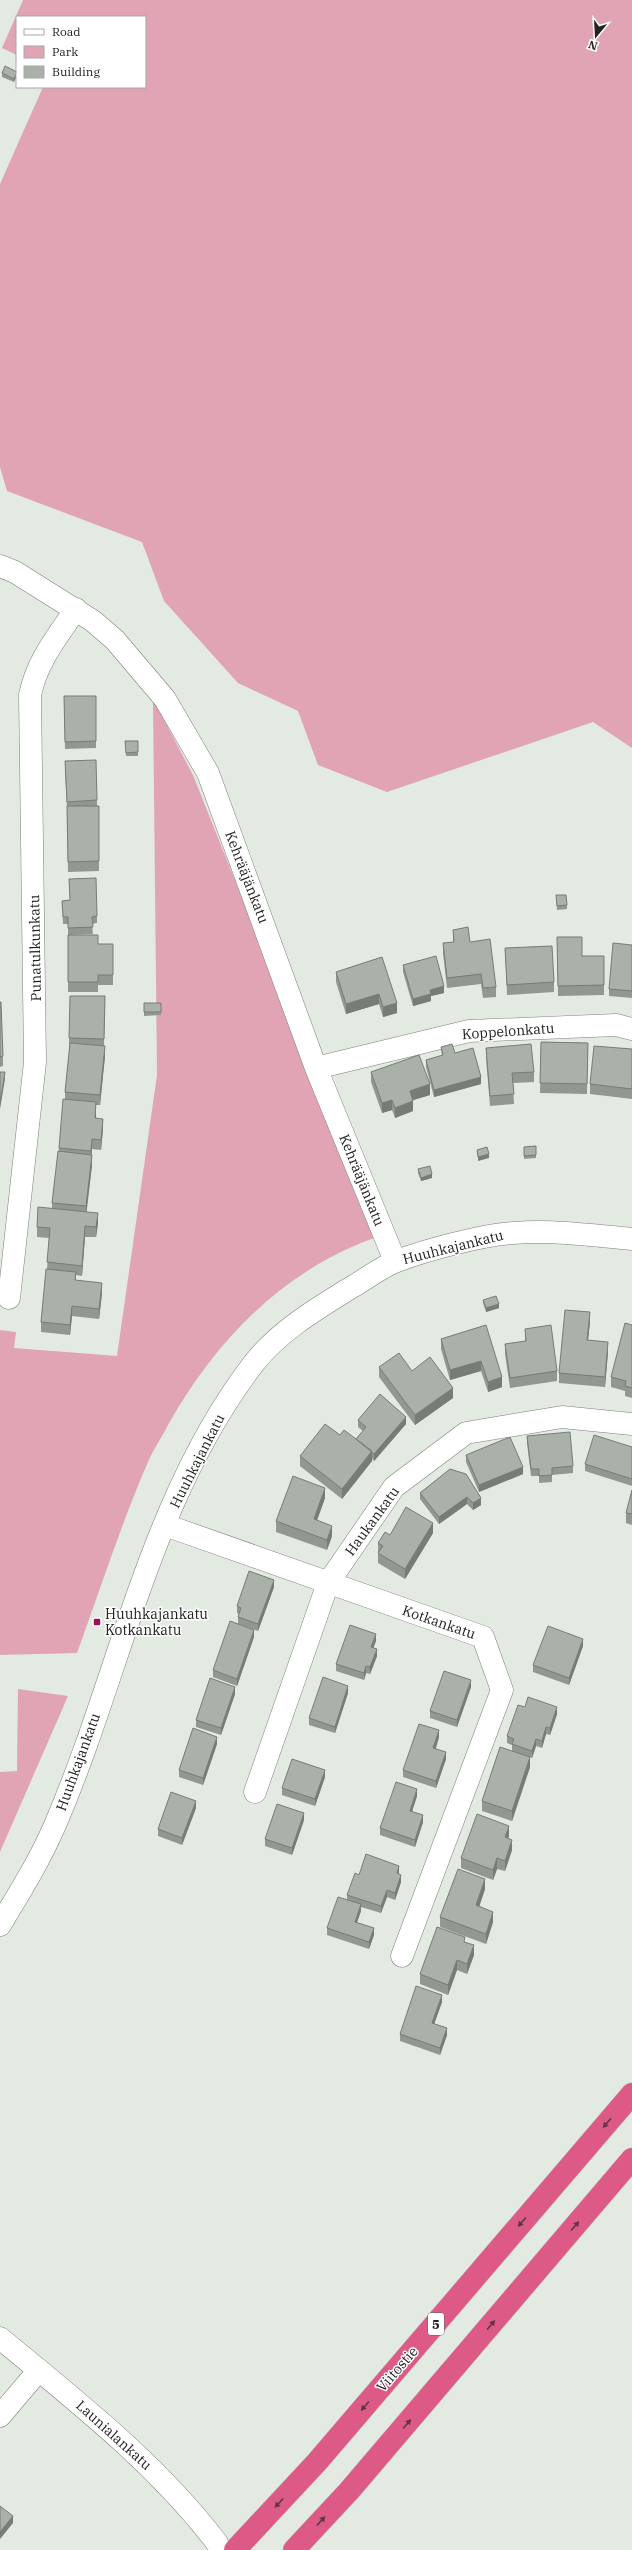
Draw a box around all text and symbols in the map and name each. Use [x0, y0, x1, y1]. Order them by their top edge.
legend [16, 16, 146, 88]
north arrow [576, 16, 616, 56]
text: Road [52, 24, 81, 39]
text: N [586, 37, 599, 54]
text: Park [52, 44, 78, 59]
text: Building [52, 64, 100, 79]
street label: Kehrääjänkatu [221, 828, 273, 926]
street label: Punatulkunkatu [25, 894, 45, 1001]
street label: Koppelonkatu [461, 1019, 555, 1043]
street label: Kehrääjänkatu [335, 1131, 389, 1229]
street label: Huuhkajankatu [401, 1226, 505, 1268]
street label: Huuhkajankatu [166, 1411, 229, 1511]
street label: Haukankatu [341, 1483, 403, 1559]
street label: Kotkankatu [400, 1601, 478, 1643]
place label: Huuhkajankatu Kotkankatu [105, 1605, 208, 1639]
marker: Huuhkajankatu Kotkankatu [92, 1617, 102, 1627]
street label: Huuhkajankatu [52, 1710, 104, 1813]
one-way arrow [602, 2118, 611, 2129]
one-way arrow [518, 2217, 527, 2228]
one-way arrow [571, 2221, 580, 2231]
road number: 5 [428, 2313, 444, 2335]
one-way arrow [486, 2319, 495, 2330]
street label: Viitostie [372, 2343, 422, 2395]
street label: Launialankatu [72, 2396, 156, 2474]
one-way arrow [361, 2402, 370, 2411]
one-way arrow [402, 2418, 411, 2429]
one-way arrow [275, 2499, 284, 2508]
one-way arrow [316, 2517, 325, 2526]

